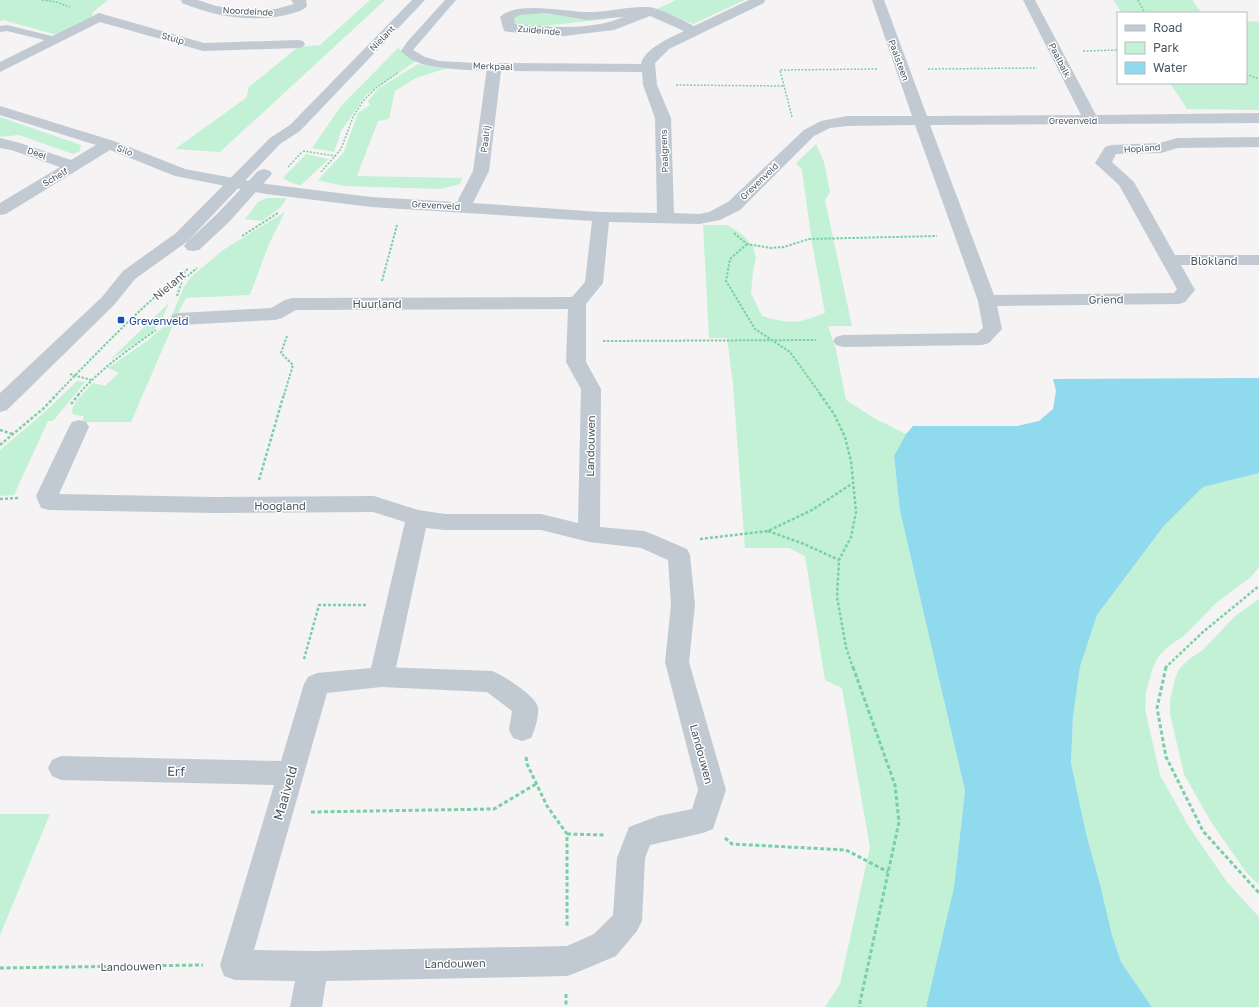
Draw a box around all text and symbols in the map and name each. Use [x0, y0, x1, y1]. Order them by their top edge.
street label: Noordeinde [222, 4, 274, 18]
legend [1117, 12, 1247, 84]
text: Road [1153, 20, 1182, 35]
street label: Nielant [367, 23, 397, 53]
street label: Zuideinde [517, 23, 561, 37]
street label: Stulp [160, 30, 186, 47]
street label: Paalsteen [886, 38, 912, 82]
text: Park [1153, 40, 1179, 55]
street label: Paalbalk [1047, 41, 1073, 79]
street label: Merkpaal [473, 60, 513, 72]
text: Water [1153, 60, 1187, 75]
street label: Grevenveld [1049, 115, 1097, 126]
street label: Paalrij [478, 125, 492, 153]
street label: Paalgrens [658, 129, 670, 173]
street label: Hopland [1123, 141, 1161, 155]
street label: Silo [115, 142, 135, 158]
street label: Deel [26, 144, 48, 162]
street label: Grevenveld [738, 160, 780, 202]
street label: Schelf [40, 165, 70, 189]
street label: Grevenveld [411, 198, 461, 212]
street label: Blokland [1191, 254, 1237, 267]
street label: Nielant [150, 268, 188, 302]
street label: Griend [1088, 292, 1124, 306]
street label: Huurland [352, 297, 402, 310]
place label: Grevenveld [129, 314, 188, 327]
marker: Grevenveld [116, 315, 126, 325]
street label: Landouwen [583, 415, 597, 477]
street label: Hoogland [254, 499, 306, 512]
street label: Landouwen [688, 723, 716, 785]
street label: Erf [167, 763, 185, 779]
street label: Maaiveld [270, 764, 300, 822]
street label: Landouwen [424, 956, 486, 970]
street label: Landouwen [100, 959, 162, 973]

